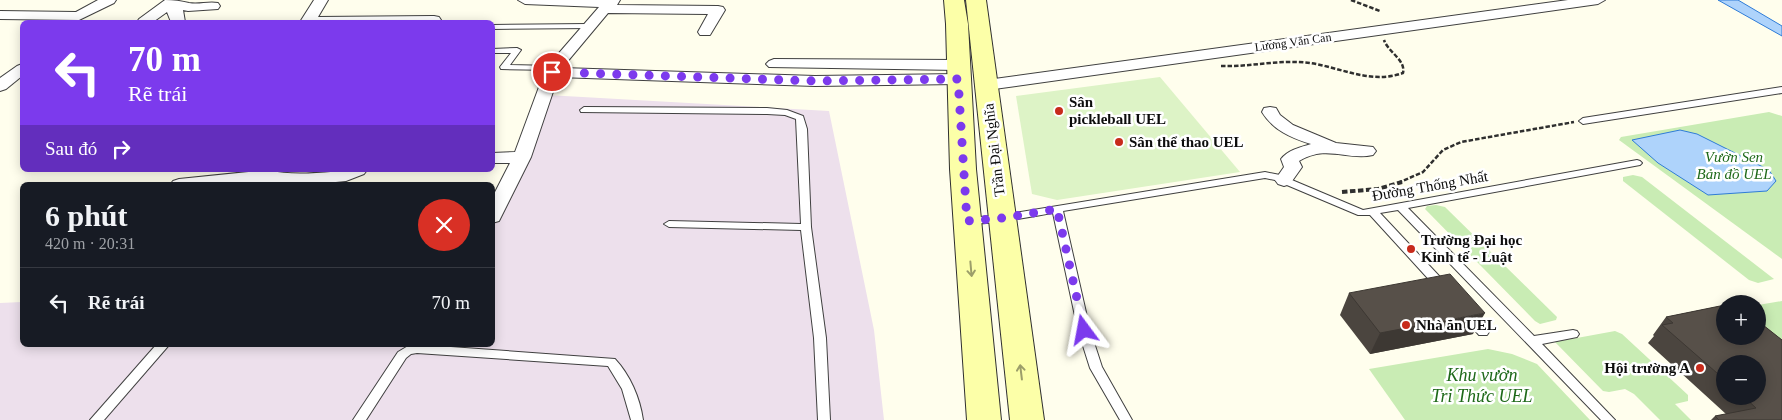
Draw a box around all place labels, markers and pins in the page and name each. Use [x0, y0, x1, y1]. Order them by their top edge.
pin [531, 51, 573, 93]
place label: Sân pickleball UEL [1069, 94, 1166, 127]
marker: Sân pickleball UEL [1053, 105, 1065, 117]
place label: Sân thể thao UEL [1129, 134, 1244, 150]
marker: Sân thể thao UEL [1113, 136, 1125, 148]
place label: Trường Đại học Kinh tế - Luật [1421, 232, 1523, 265]
marker: Trường Đại học Kinh tế - Luật [1405, 243, 1417, 255]
place label: Nhà ăn UEL [1416, 317, 1497, 333]
marker: Nhà ăn UEL [1400, 319, 1412, 331]
place label: Hội trường A [1604, 360, 1690, 376]
marker: Hội trường A [1694, 362, 1706, 374]

